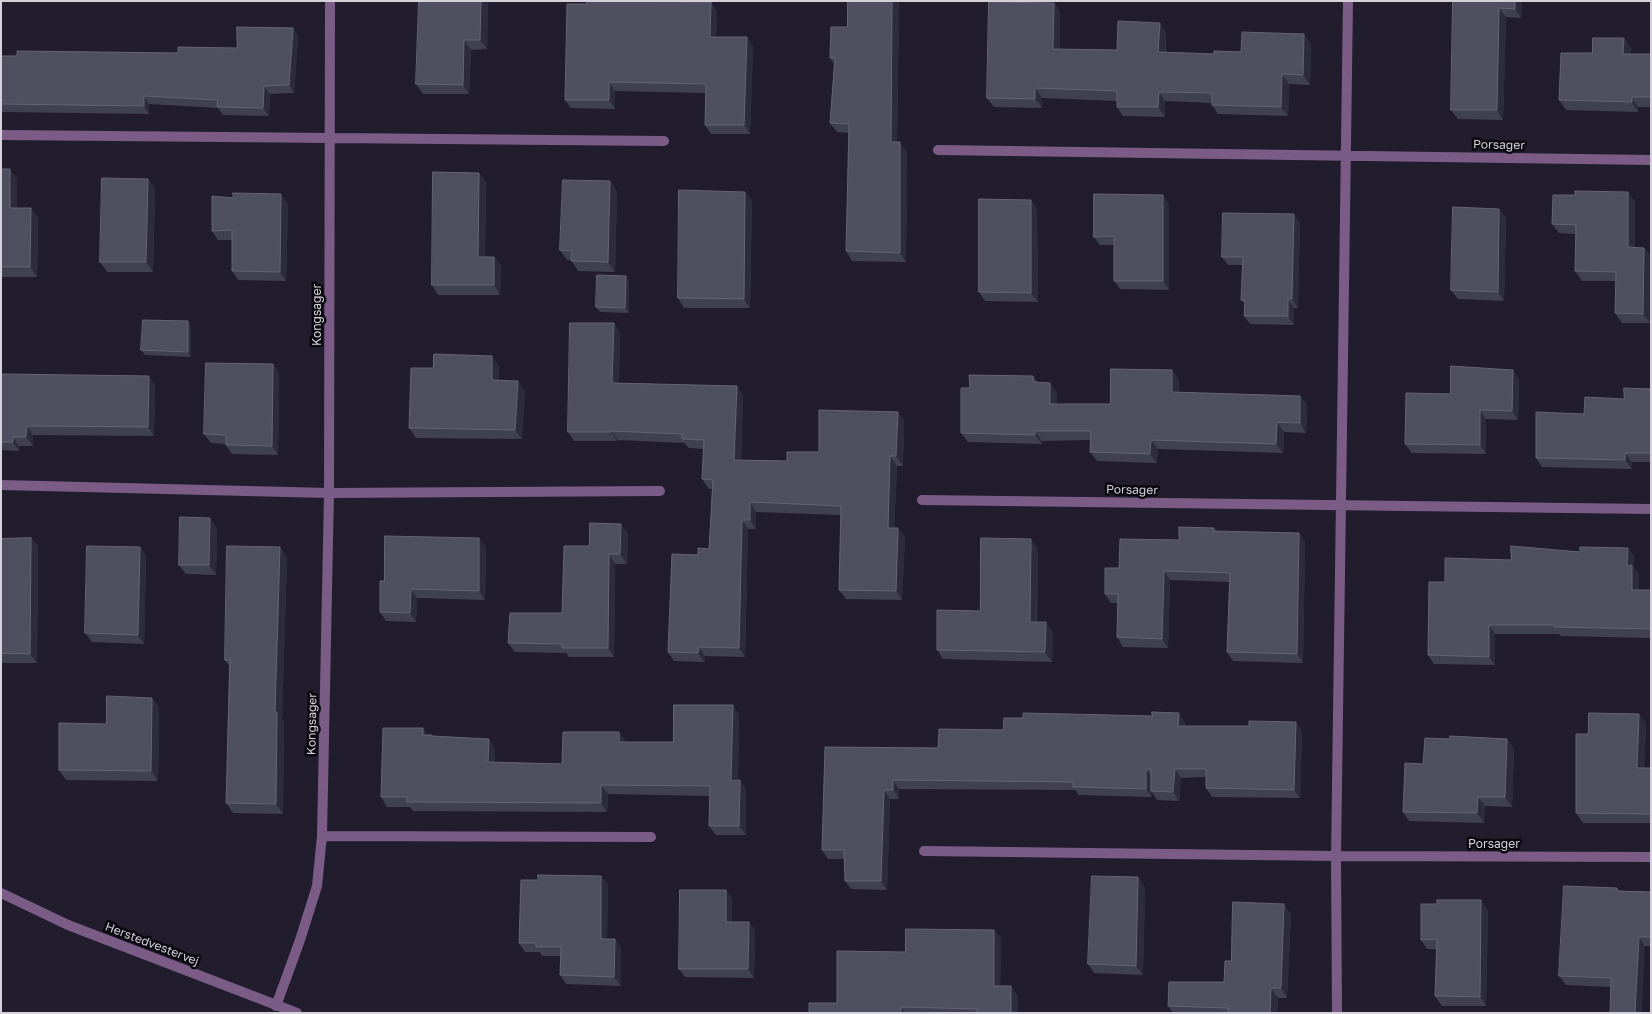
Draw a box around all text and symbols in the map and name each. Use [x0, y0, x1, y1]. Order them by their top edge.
street label: Porsager [1473, 137, 1525, 153]
street label: Kongsager [310, 284, 324, 346]
street label: Porsager [1106, 482, 1158, 498]
street label: Kongsager [304, 693, 320, 755]
street label: Porsager [1468, 837, 1520, 851]
street label: Herstedvestervej [103, 919, 201, 969]

